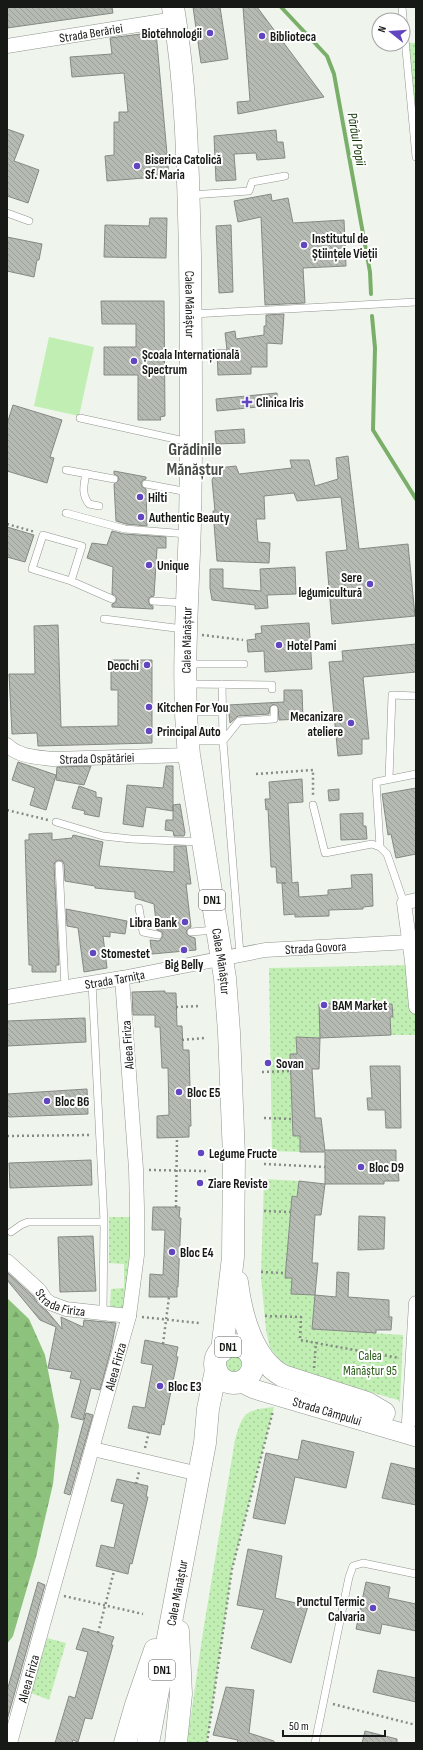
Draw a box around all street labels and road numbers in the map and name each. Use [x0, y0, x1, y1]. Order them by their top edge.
street label: Strada Berăriei [58, 21, 124, 46]
street label: Calea Mănăștur [181, 271, 198, 338]
street label: Calea Mănăștur [178, 606, 196, 674]
street label: Strada Ospătăriei [59, 750, 135, 768]
road number: DN1 [199, 890, 225, 910]
street label: Calea Mănăștur [208, 927, 233, 995]
street label: Strada Govora [285, 939, 347, 958]
street label: Strada Tarnița [83, 967, 146, 993]
street label: Aleea Firiza [118, 1020, 138, 1071]
street label: Strada Firiza [31, 1286, 86, 1320]
road number: DN1 [215, 1337, 241, 1357]
street label: Aleea Firiza [101, 1341, 130, 1393]
street label: Strada Câmpului [291, 1394, 363, 1429]
street label: Calea Mănăștur [163, 1558, 192, 1627]
street label: Aleea Firiza [14, 1653, 43, 1705]
road number: DN1 [149, 1660, 175, 1680]

